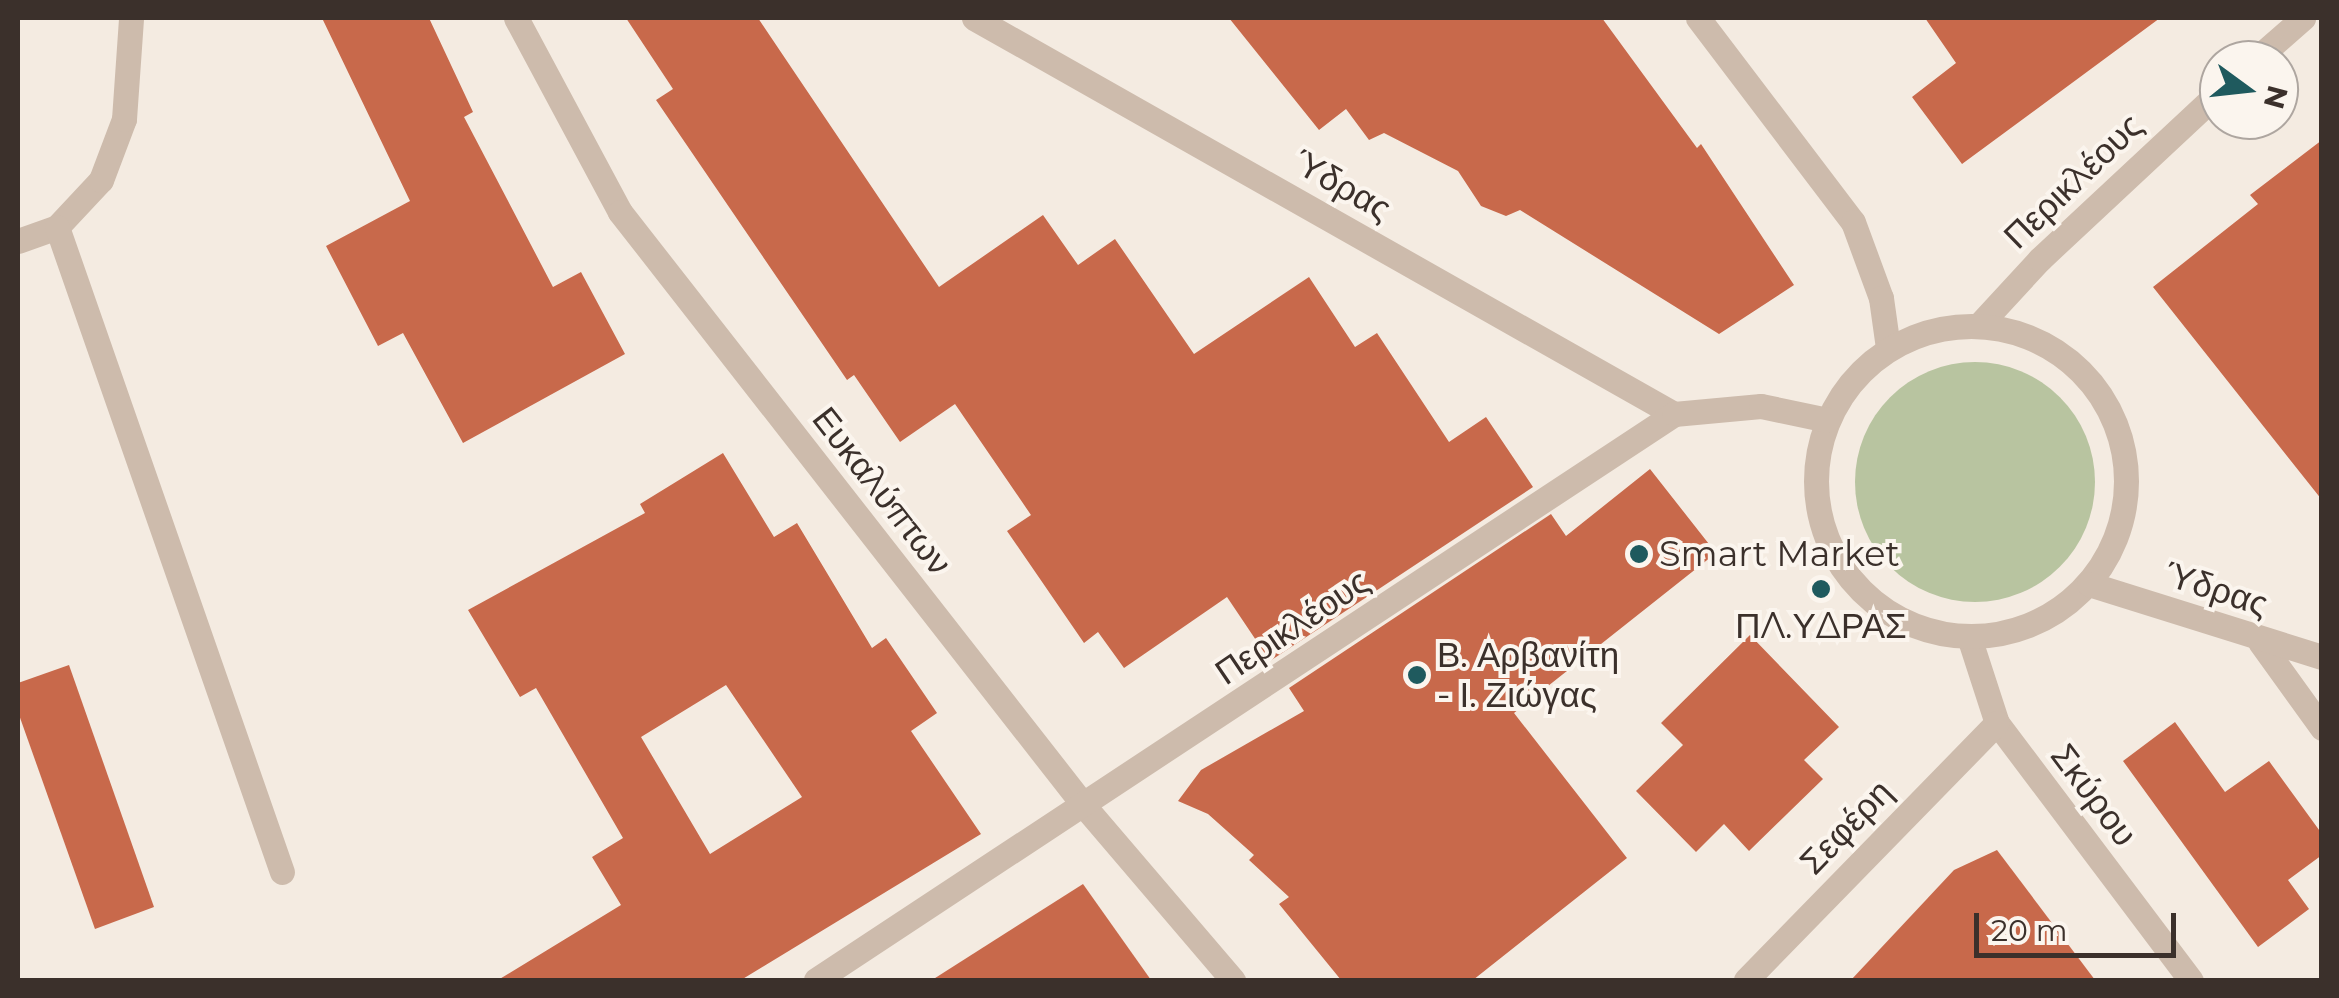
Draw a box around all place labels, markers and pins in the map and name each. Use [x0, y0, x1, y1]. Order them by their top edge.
place label: Smart Market [1659, 533, 1900, 575]
marker: Smart Market [1628, 543, 1650, 565]
marker: ΠΛ.ΥΔΡΑΣ [1810, 578, 1832, 600]
place label: ΠΛ.ΥΔΡΑΣ [1735, 605, 1907, 647]
place label: Β. Αρβανίτη - Ι. Ζιώγας [1437, 634, 1619, 716]
marker: Β. Αρβανίτη - Ι. Ζιώγας [1406, 664, 1428, 686]

